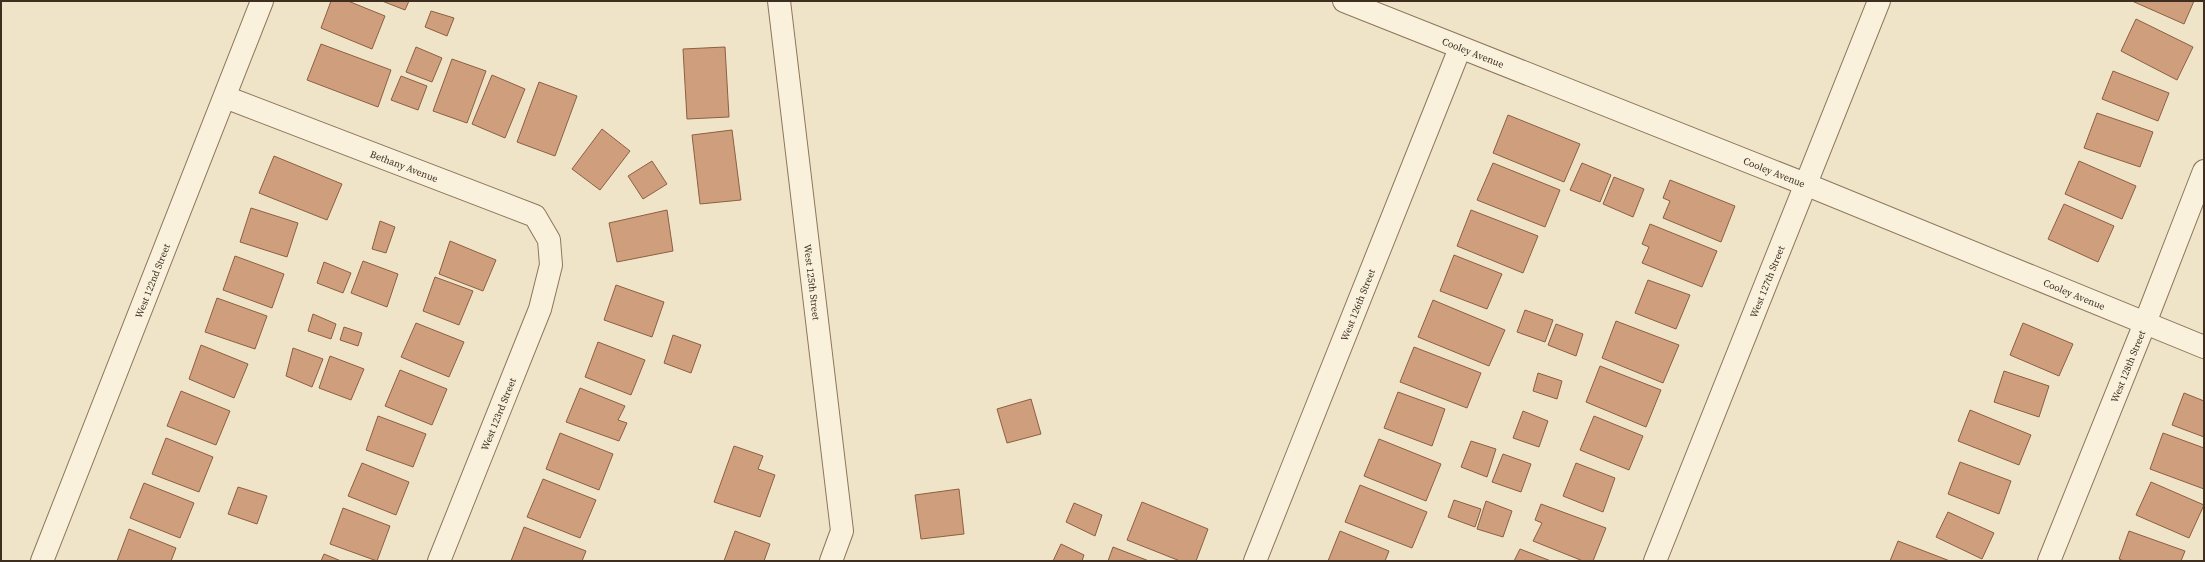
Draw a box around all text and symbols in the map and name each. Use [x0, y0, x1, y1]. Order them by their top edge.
street label: Cooley Avenue [1440, 35, 1506, 71]
street label: Bethany Avenue [368, 147, 440, 185]
street label: Cooley Avenue [1741, 154, 1807, 190]
street label: West 122nd Street [132, 241, 173, 320]
street label: West 125th Street [801, 243, 823, 322]
street label: West 127th Street [1747, 243, 1788, 320]
street label: West 126th Street [1338, 266, 1378, 343]
street label: Cooley Avenue [2041, 276, 2107, 313]
street label: West 128th Street [2108, 328, 2149, 404]
street label: West 123rd Street [478, 375, 519, 452]

